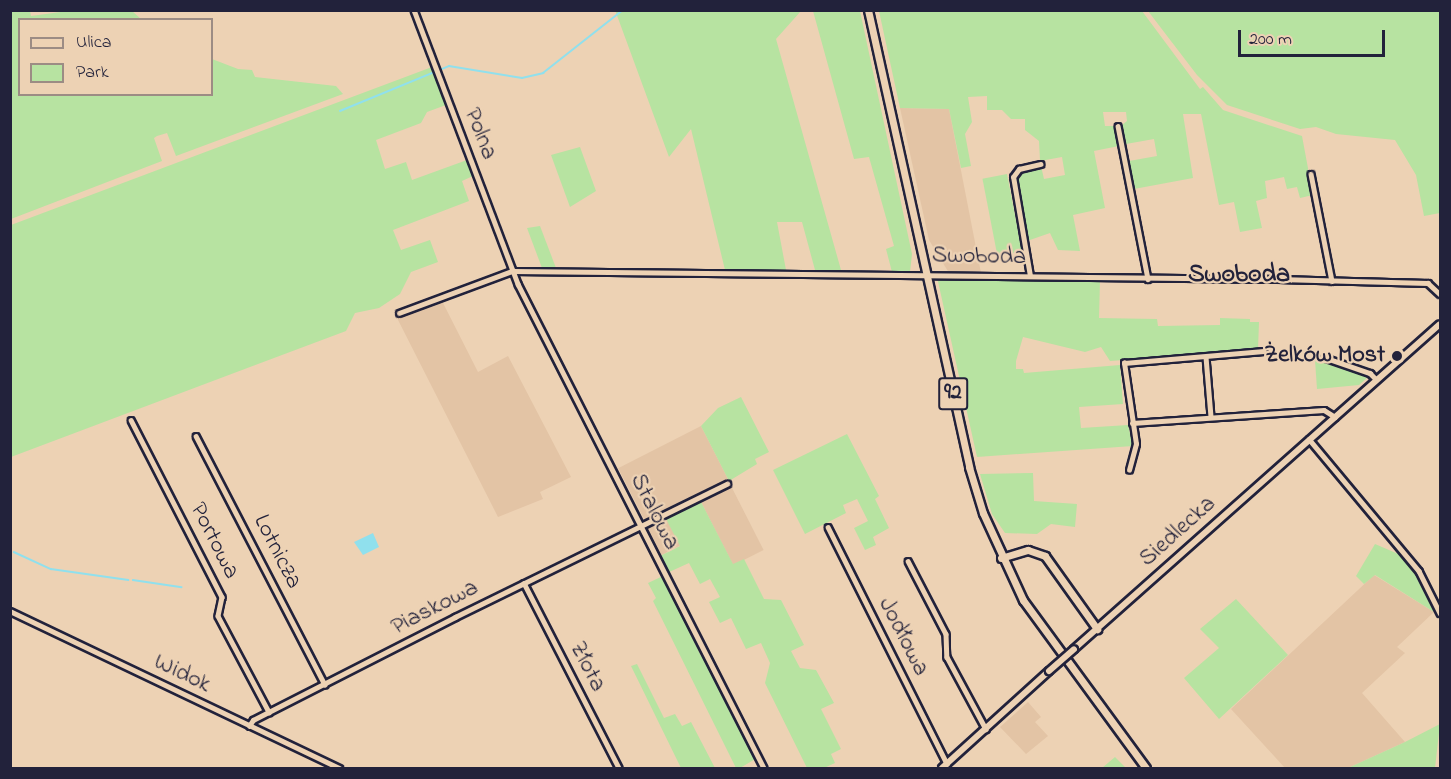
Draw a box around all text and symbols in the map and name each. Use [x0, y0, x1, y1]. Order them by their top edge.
legend [18, 18, 213, 96]
scale bar [1241, 18, 1388, 56]
text: 200 m [1249, 27, 1292, 53]
text: Ulica [76, 30, 111, 56]
text: Park [76, 60, 109, 86]
street label: Polna [457, 104, 503, 164]
street label: Swoboda [932, 242, 1026, 272]
district label: Swoboda [1188, 260, 1290, 292]
place label: Żelków Most [1265, 342, 1385, 370]
marker: Żelków Most [1390, 349, 1404, 363]
road number: 92 [938, 375, 968, 413]
street label: Stalowa [623, 469, 685, 555]
street label: Siedlecka [1134, 490, 1222, 574]
street label: Portowa [183, 498, 245, 584]
street label: Lotnicza [246, 510, 308, 594]
street label: Piaskowa [387, 574, 483, 642]
street label: Jodłowa [871, 593, 935, 681]
street label: Złota [562, 637, 612, 697]
street label: Widok [149, 648, 215, 700]

